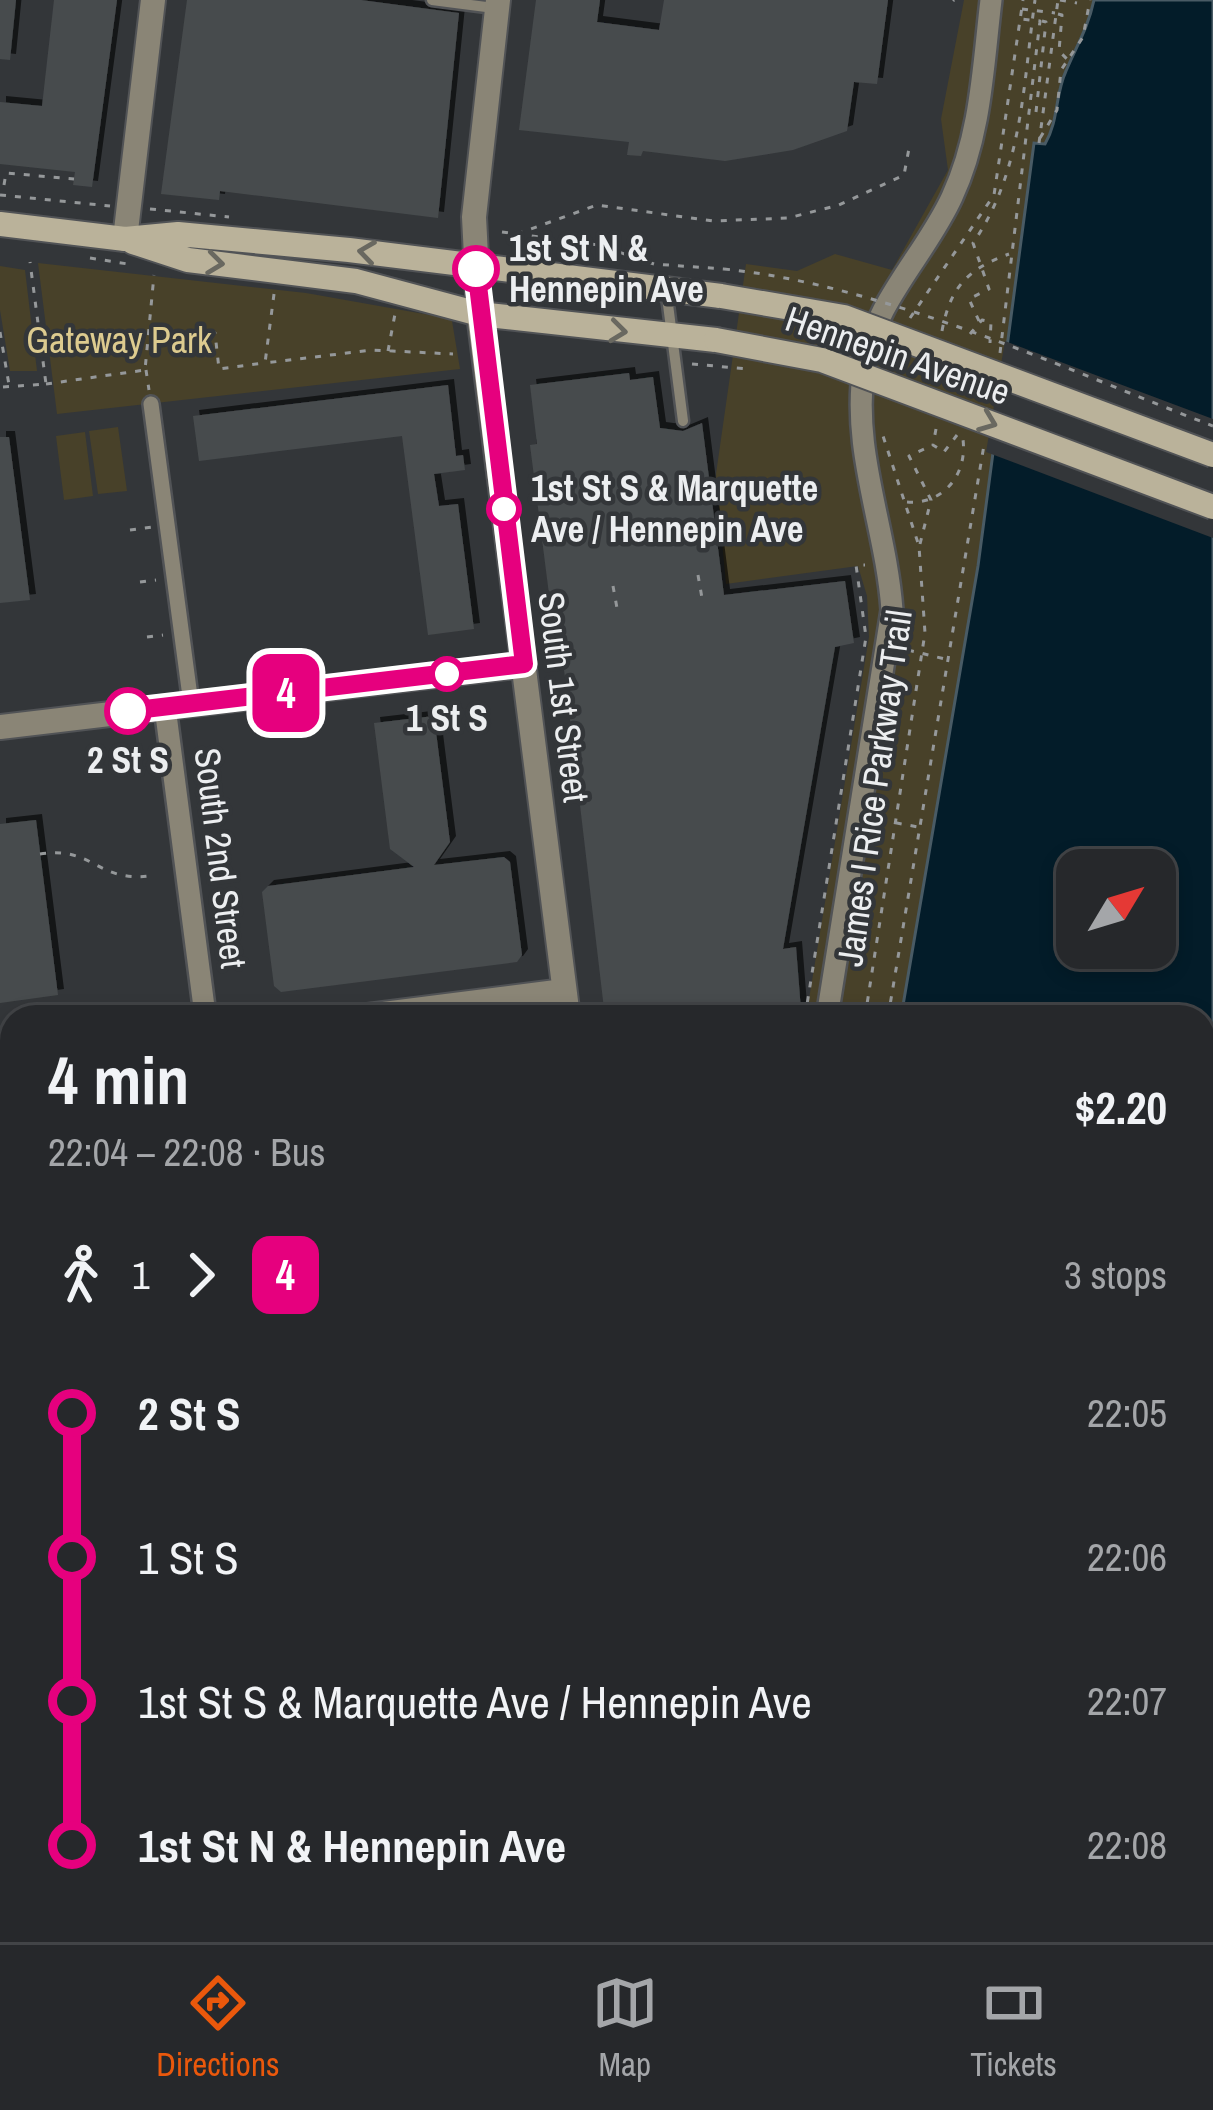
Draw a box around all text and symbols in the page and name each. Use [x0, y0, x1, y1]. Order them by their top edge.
place label: 1st St N & Hennepin Ave [509, 224, 704, 313]
one-way arrow [358, 240, 377, 266]
marker: 1st St N & Hennepin Ave [454, 247, 498, 291]
one-way arrow [205, 250, 225, 276]
street label: Hennepin Avenue [779, 294, 1017, 416]
park label: Gateway Park [26, 316, 212, 364]
one-way arrow [608, 317, 628, 343]
one-way arrow [976, 408, 997, 433]
place label: 1st St S & Marquette Ave / Hennepin Ave [531, 464, 818, 553]
marker: 1st St S & Marquette Ave / Hennepin Ave [488, 493, 520, 525]
street label: South 1st Street [527, 589, 601, 805]
street label: James I Rice Parkway Trail [825, 607, 923, 969]
line badge: 4 [247, 654, 325, 732]
marker: 1 St S [431, 658, 463, 690]
text: 4 [276, 665, 296, 721]
marker: 2 St S [106, 689, 150, 733]
place label: 1 St S [406, 694, 488, 742]
place label: 2 St S [87, 736, 169, 784]
street label: South 2nd Street [184, 745, 258, 971]
north arrow [1056, 849, 1176, 969]
map controls [1056, 849, 1176, 969]
text: 4 min [48, 1036, 189, 1125]
text: $2.20 [1075, 1077, 1167, 1138]
text: 22:04 – 22:08 · Bus [48, 1126, 325, 1178]
icon: walk [48, 1242, 114, 1308]
icon: forward [168, 1242, 234, 1308]
text: 4 [276, 1247, 295, 1303]
text: 1 [132, 1249, 150, 1301]
text: 3 stops [1064, 1249, 1167, 1301]
text: 2 St S [138, 1383, 241, 1444]
text: 22:05 [1087, 1387, 1167, 1439]
text: 1 St S [138, 1527, 239, 1588]
text: 22:06 [1087, 1531, 1167, 1583]
text: 1st St S & Marquette Ave / Hennepin Ave [138, 1671, 812, 1732]
text: 22:07 [1087, 1675, 1167, 1727]
text: 1st St N & Hennepin Ave [138, 1815, 566, 1876]
text: 22:08 [1087, 1819, 1167, 1871]
tab: Directions [156, 1970, 280, 2086]
tab: Map [592, 1970, 658, 2086]
tab: Tickets [970, 1970, 1057, 2086]

